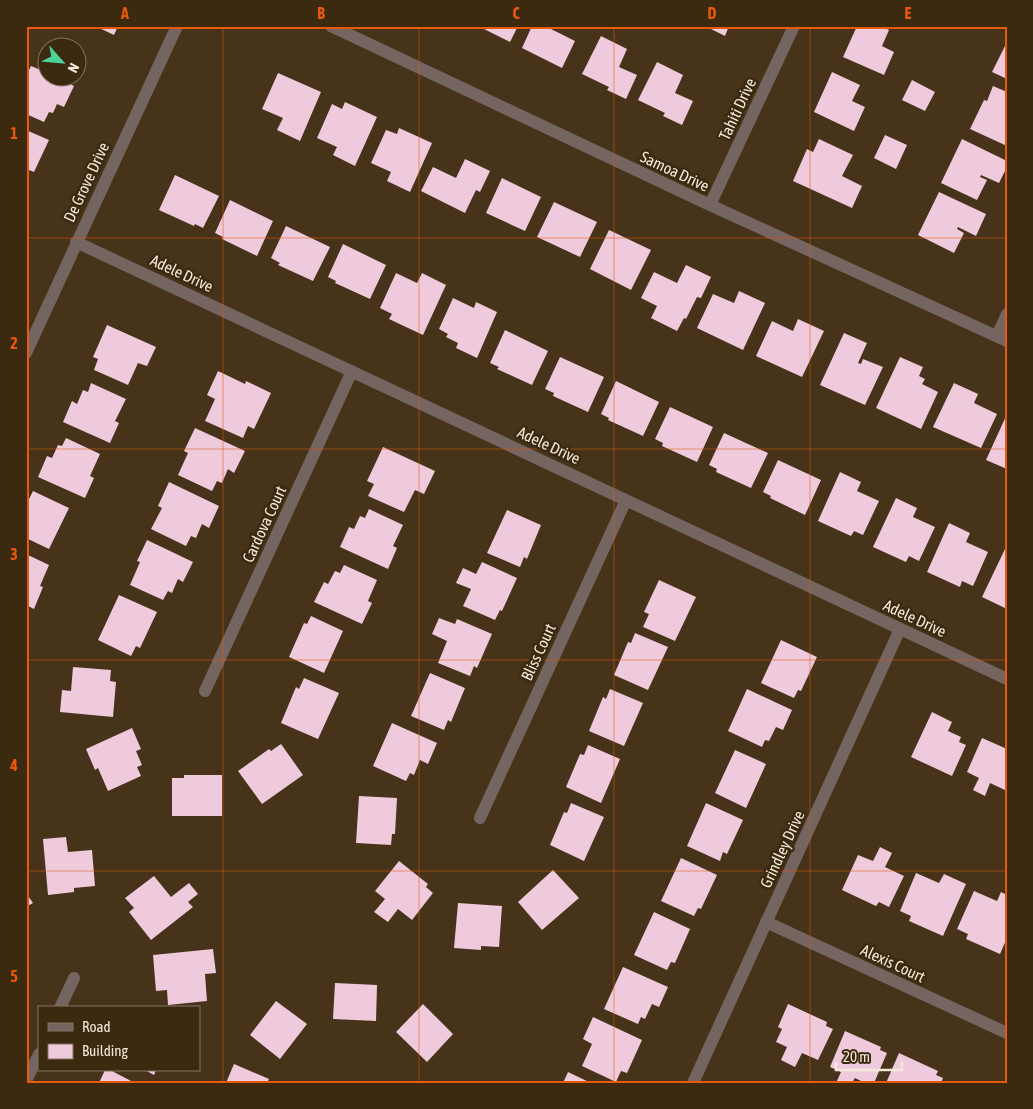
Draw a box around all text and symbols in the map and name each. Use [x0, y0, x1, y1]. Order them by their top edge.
text: A [120, 4, 129, 22]
text: B [317, 4, 325, 22]
text: C [512, 4, 520, 22]
text: D [708, 4, 717, 22]
text: E [905, 4, 912, 22]
north arrow [38, 38, 88, 88]
text: N [65, 61, 83, 75]
street label: Tahiti Drive [715, 75, 759, 143]
text: 1 [10, 124, 18, 142]
street label: De Grove Drive [60, 139, 112, 225]
street label: Samoa Drive [638, 147, 712, 195]
street label: Adele Drive [148, 251, 216, 295]
text: 2 [10, 334, 18, 352]
street label: Adele Drive [515, 423, 583, 467]
street label: Cardova Court [239, 483, 290, 565]
text: 3 [10, 545, 18, 563]
street label: Adele Drive [881, 596, 949, 640]
street label: Bliss Court [517, 620, 559, 683]
text: 4 [9, 756, 18, 774]
street label: Grindley Drive [756, 807, 809, 891]
street label: Alexis Court [858, 940, 928, 986]
text: 5 [10, 967, 18, 985]
legend [38, 1006, 200, 1072]
text: Road [82, 1018, 111, 1035]
scale bar [836, 1039, 902, 1071]
text: Building [82, 1042, 128, 1059]
text: 20 m [843, 1048, 870, 1065]

